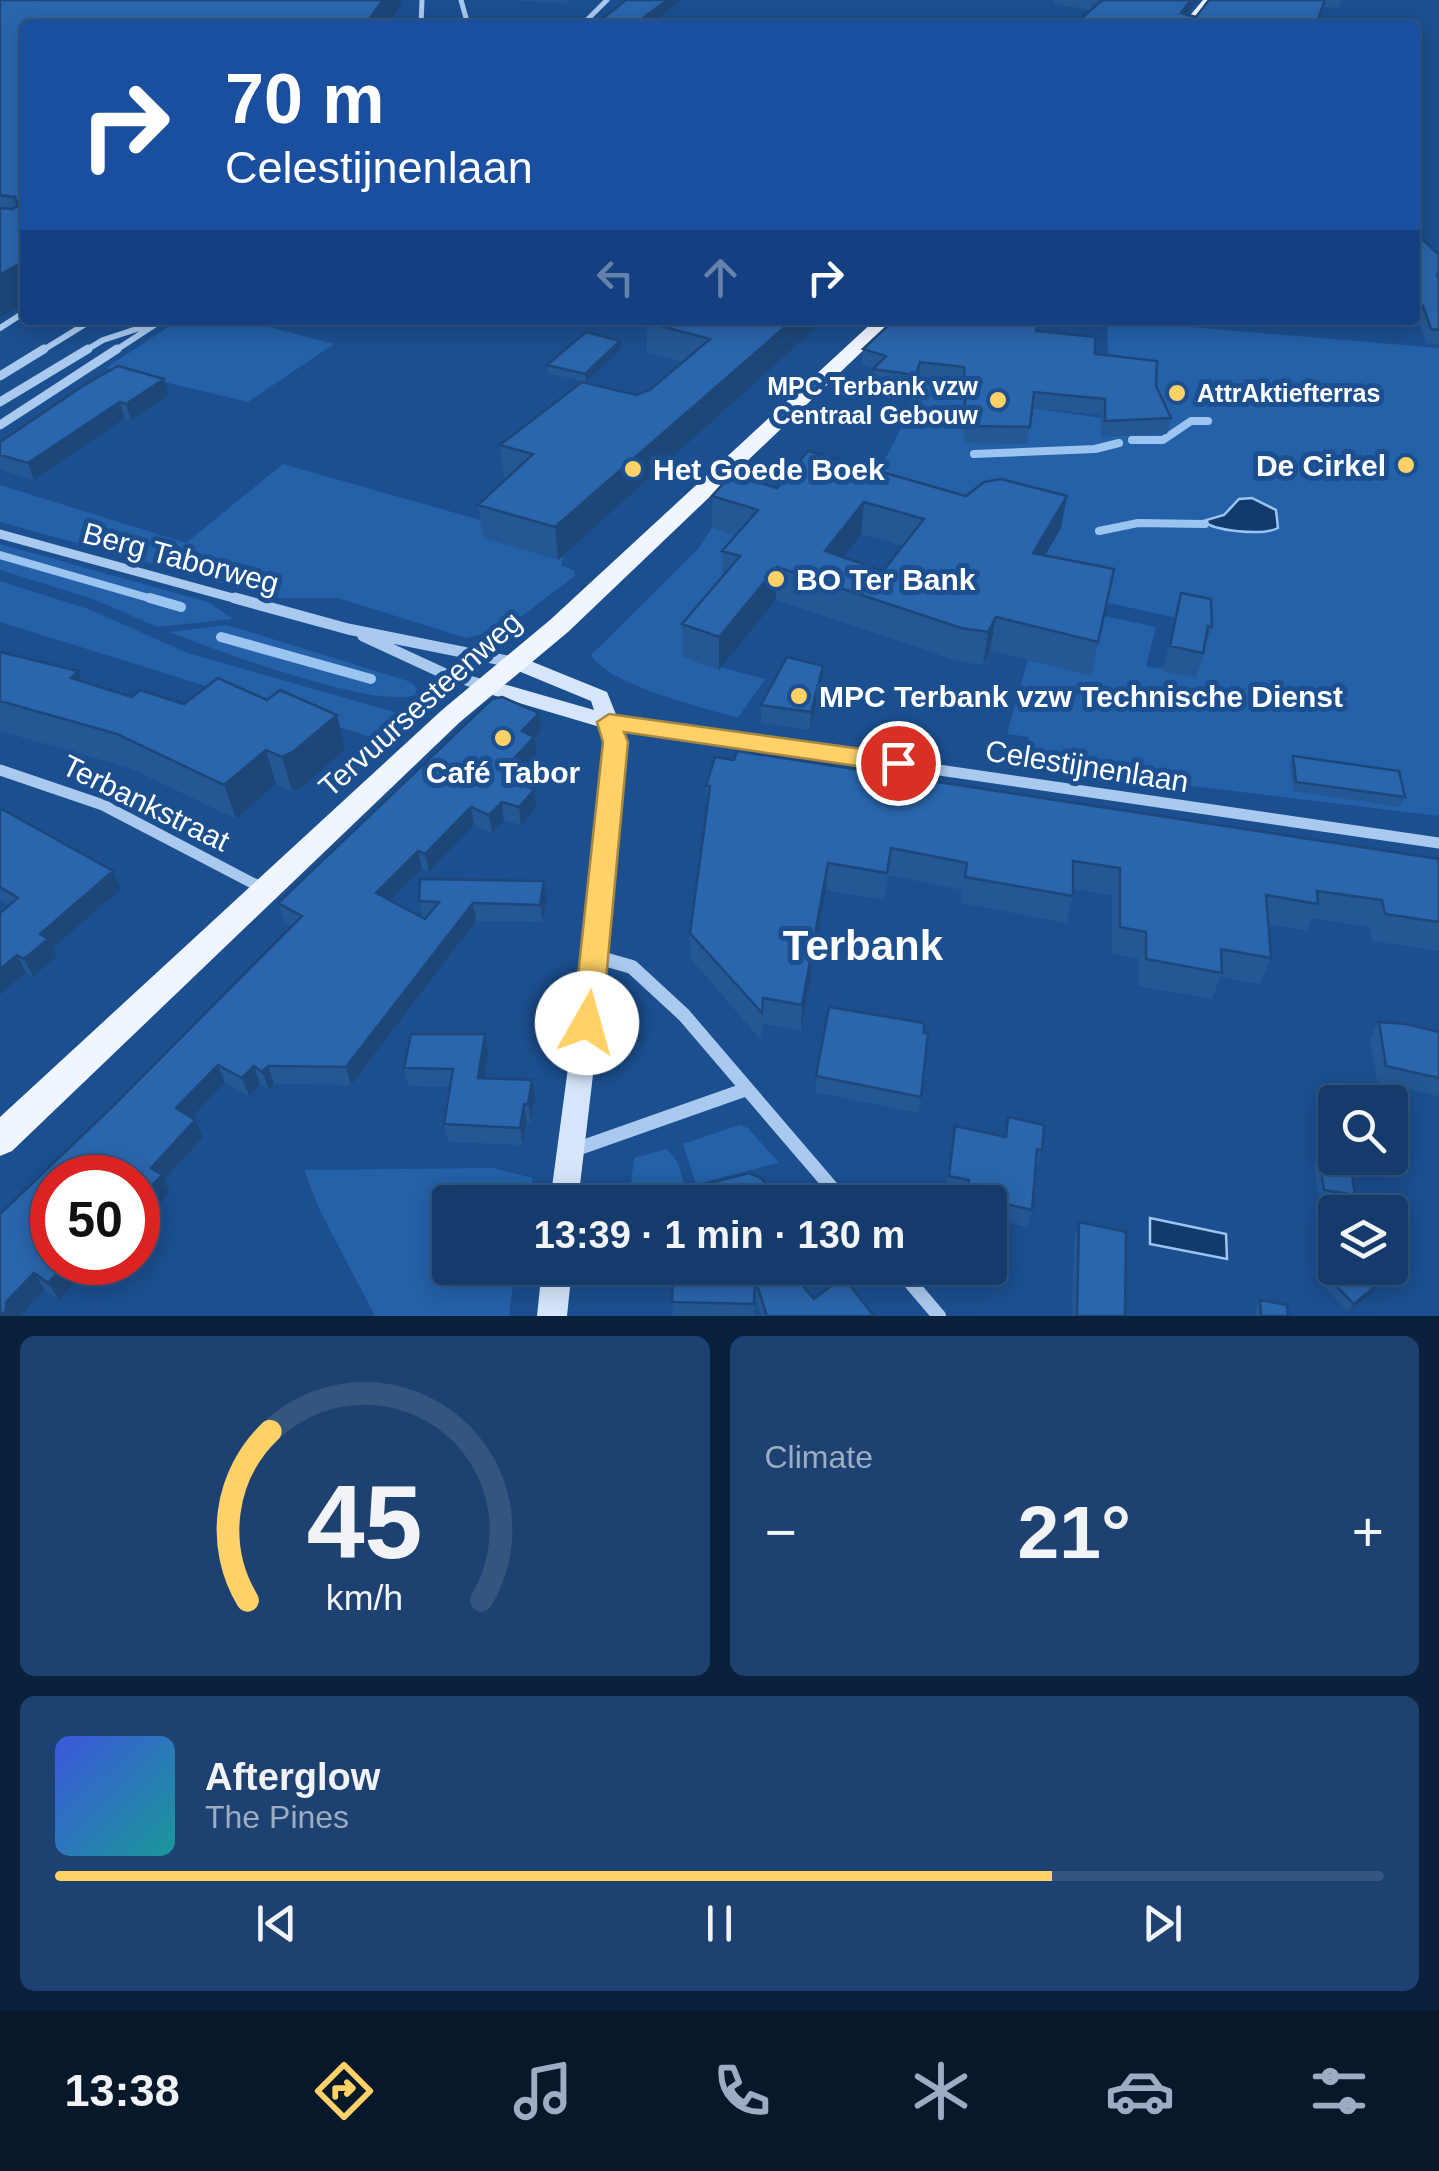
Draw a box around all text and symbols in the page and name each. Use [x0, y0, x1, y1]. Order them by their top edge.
icon: right [60, 60, 190, 190]
text: 70 m [225, 60, 385, 138]
text: Celestijnenlaan [225, 142, 533, 193]
icon: left [588, 250, 643, 305]
icon: ahead [693, 250, 748, 305]
icon: right [798, 250, 853, 305]
place label: MPC Terbank vzw Centraal Gebouw [767, 372, 979, 429]
place label: AttrAktiefterras [1197, 379, 1380, 407]
marker: AttrAktiefterras [1166, 382, 1188, 404]
marker: MPC Terbank vzw Centraal Gebouw [987, 389, 1009, 411]
place label: De Cirkel [1256, 449, 1386, 482]
place label: Het Goede Boek [653, 453, 885, 486]
marker: De Cirkel [1395, 454, 1417, 476]
marker: Het Goede Boek [622, 458, 644, 480]
street label: Berg Taborweg [80, 516, 282, 600]
place label: BO Ter Bank [796, 563, 976, 596]
marker: BO Ter Bank [765, 568, 787, 590]
street label: Tervuursesteenweg [312, 605, 528, 803]
place label: MPC Terbank vzw Technische Dienst [819, 680, 1343, 713]
marker: MPC Terbank vzw Technische Dienst [788, 685, 810, 707]
pin [856, 721, 941, 806]
marker: Café Tabor [492, 727, 514, 749]
street label: Celestijnenlaan [983, 734, 1191, 798]
icon: arrive [871, 736, 926, 791]
street label: Terbankstraat [57, 748, 236, 858]
place label: Café Tabor [426, 756, 581, 789]
district label: Terbank [783, 922, 944, 969]
position arrow [535, 971, 639, 1075]
map controls [1318, 1085, 1408, 1285]
button: search [1318, 1085, 1408, 1175]
speed limit sign: 50 [30, 1155, 160, 1285]
button: layers [1318, 1195, 1408, 1285]
text: 13:39 · 1 min · 130 m [534, 1214, 905, 1256]
text: Climate [765, 1439, 873, 1475]
text: 45 [307, 1464, 423, 1580]
text: 21° [1018, 1490, 1131, 1574]
text: − [765, 1501, 797, 1563]
text: + [1352, 1501, 1384, 1563]
text: km/h [326, 1578, 403, 1618]
text: Afterglow [205, 1756, 380, 1798]
text: The Pines [205, 1799, 349, 1835]
icon: previous [249, 1896, 304, 1951]
icon: pause [692, 1896, 747, 1951]
icon: next [1135, 1896, 1190, 1951]
icon: directions [309, 2056, 379, 2126]
icon: music [508, 2056, 578, 2126]
icon: phone [707, 2056, 777, 2126]
icon: climate [906, 2056, 976, 2126]
icon: car [1105, 2056, 1175, 2126]
icon: filters [1304, 2056, 1374, 2126]
text: 13:38 [65, 2065, 180, 2116]

